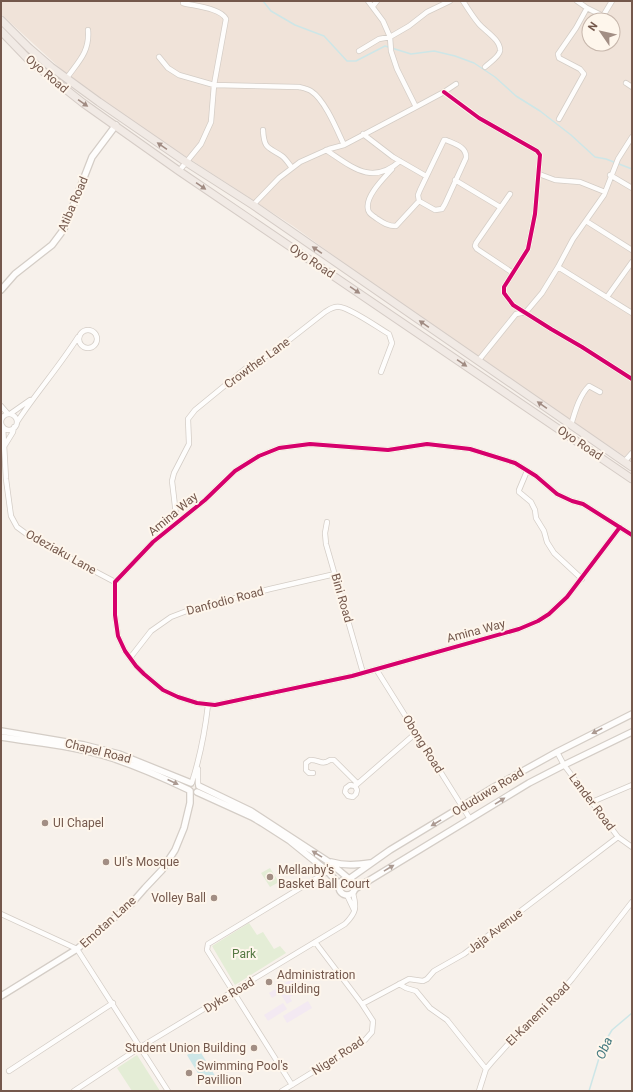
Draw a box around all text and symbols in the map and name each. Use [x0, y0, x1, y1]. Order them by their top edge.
north arrow [581, 12, 621, 52]
text: N [586, 20, 601, 34]
street label: Oyo Road [23, 52, 71, 96]
one-way arrow [78, 99, 88, 107]
one-way arrow [157, 142, 167, 150]
street label: Atiba Road [55, 174, 91, 234]
one-way arrow [195, 182, 207, 189]
street label: Oyo Road [287, 241, 337, 281]
one-way arrow [312, 246, 322, 254]
one-way arrow [349, 286, 360, 294]
one-way arrow [418, 320, 429, 328]
street label: Crowther Lane [222, 335, 292, 391]
one-way arrow [457, 359, 467, 367]
one-way arrow [537, 401, 547, 409]
street label: Oyo Road [555, 423, 605, 463]
street label: Amina Way [146, 489, 201, 539]
street label: Odeziaku Lane [23, 527, 99, 577]
street label: Bini Road [328, 572, 356, 624]
street label: Danfodio Road [185, 584, 265, 618]
street label: Amina Way [445, 616, 507, 646]
street label: Obong Road [400, 712, 446, 776]
one-way arrow [591, 728, 603, 734]
street label: Chapel Road [64, 736, 132, 766]
street label: Oduduwa Road [450, 765, 526, 819]
street label: Lander Road [566, 771, 618, 833]
one-way arrow [168, 779, 179, 785]
one-way arrow [494, 797, 506, 804]
place label: UI Chapel [53, 816, 104, 830]
marker: UI Chapel [40, 818, 50, 828]
one-way arrow [430, 820, 442, 827]
one-way arrow [311, 851, 323, 858]
place label: UI's Mosque [114, 855, 179, 869]
marker: UI's Mosque [101, 857, 111, 867]
place label: Mellanby's Basket Ball Court [278, 863, 370, 891]
one-way arrow [383, 865, 395, 872]
marker: Mellanby's Basket Ball Court [265, 872, 275, 882]
place label: Volley Ball [151, 891, 206, 905]
street label: Emotan Lane [77, 893, 139, 951]
marker: Volley Ball [209, 893, 219, 903]
street label: Jaja Avenue [465, 906, 525, 956]
park label: Park [232, 947, 257, 961]
place label: Administration Building [277, 968, 355, 996]
street label: Dyke Road [201, 974, 257, 1016]
marker: Administration Building [264, 977, 274, 987]
street label: El-Kanemi Road [503, 979, 573, 1049]
street label: Niger Road [309, 1034, 367, 1078]
water label: Oba [593, 1035, 615, 1061]
place label: Student Union Building [125, 1041, 246, 1055]
marker: Student Union Building [249, 1043, 259, 1053]
place label: Swimming Pool's Pavillion [197, 1059, 288, 1087]
marker: Swimming Pool's Pavillion [184, 1068, 194, 1078]

